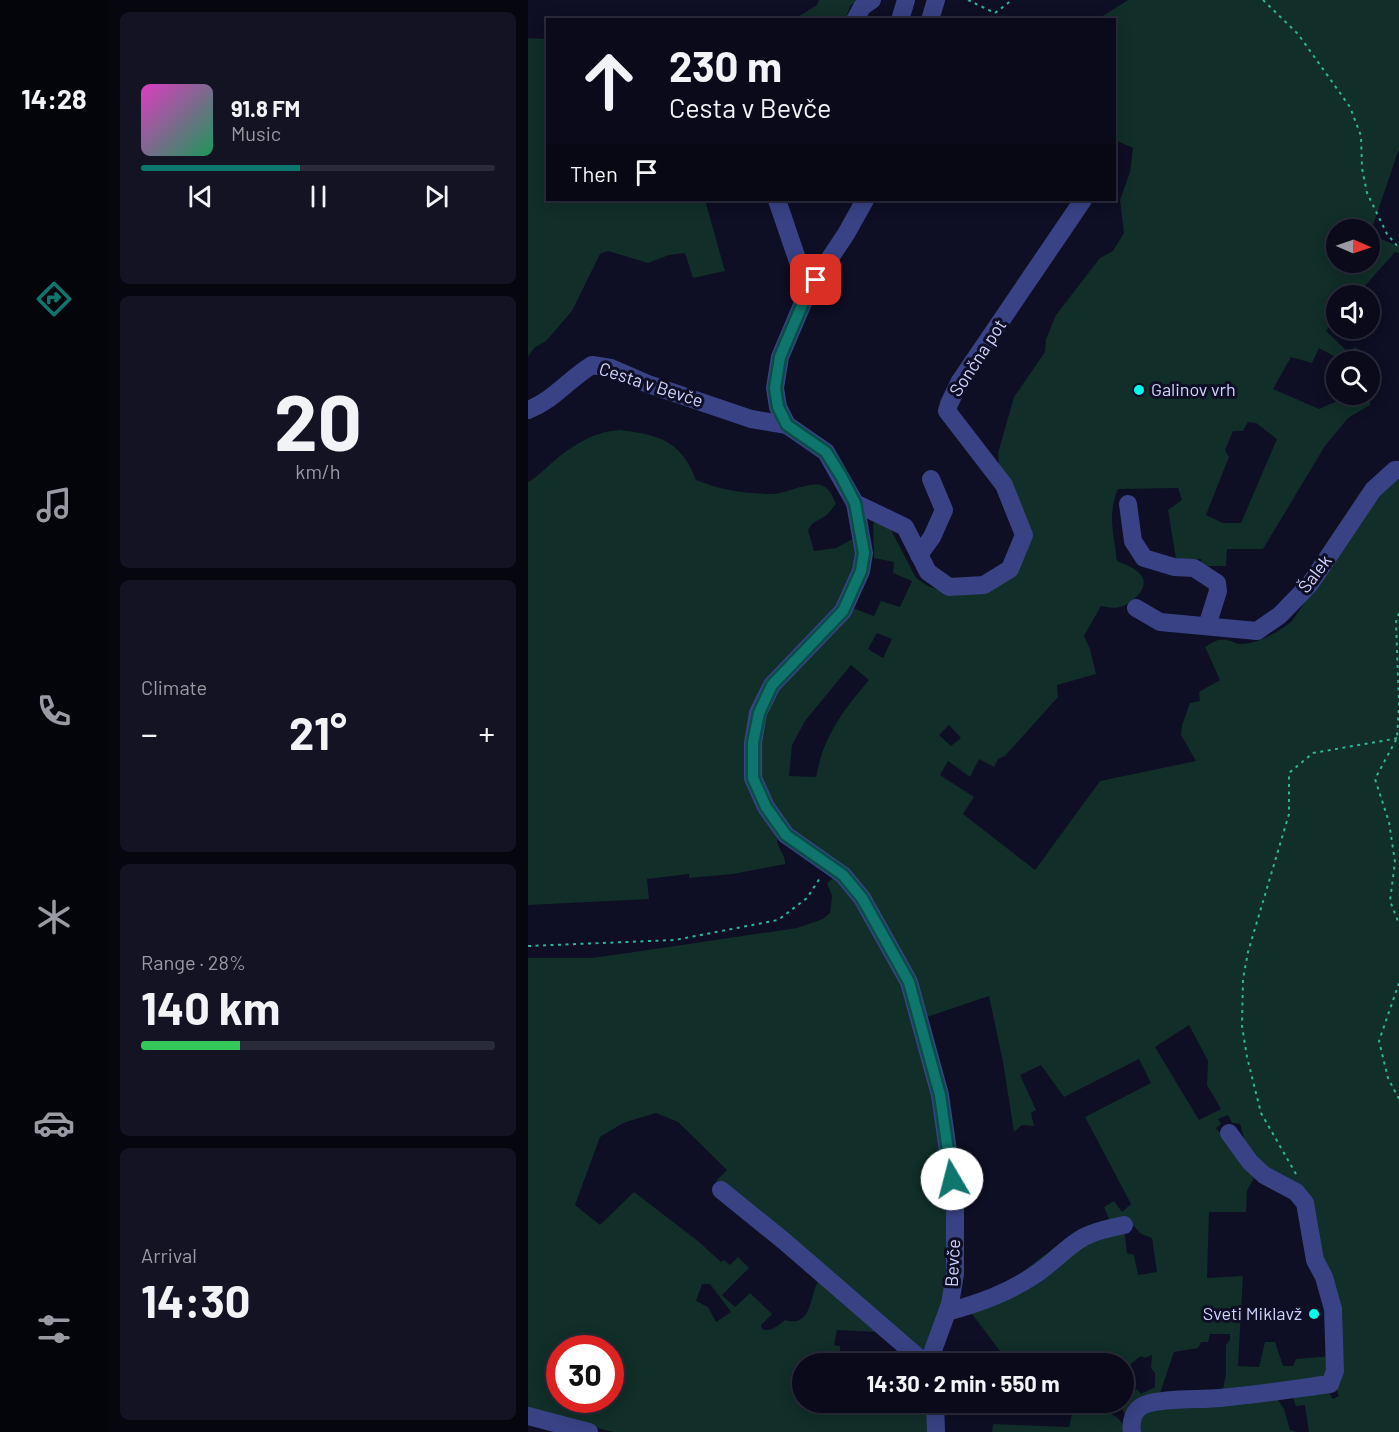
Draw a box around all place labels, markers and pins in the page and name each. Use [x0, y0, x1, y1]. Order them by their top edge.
pin [790, 254, 841, 305]
place label: Galinov vrh [1151, 378, 1236, 400]
marker: Galinov vrh [1132, 383, 1146, 397]
place label: Sveti Miklavž [1203, 1302, 1302, 1324]
marker: Sveti Miklavž [1307, 1307, 1321, 1321]

